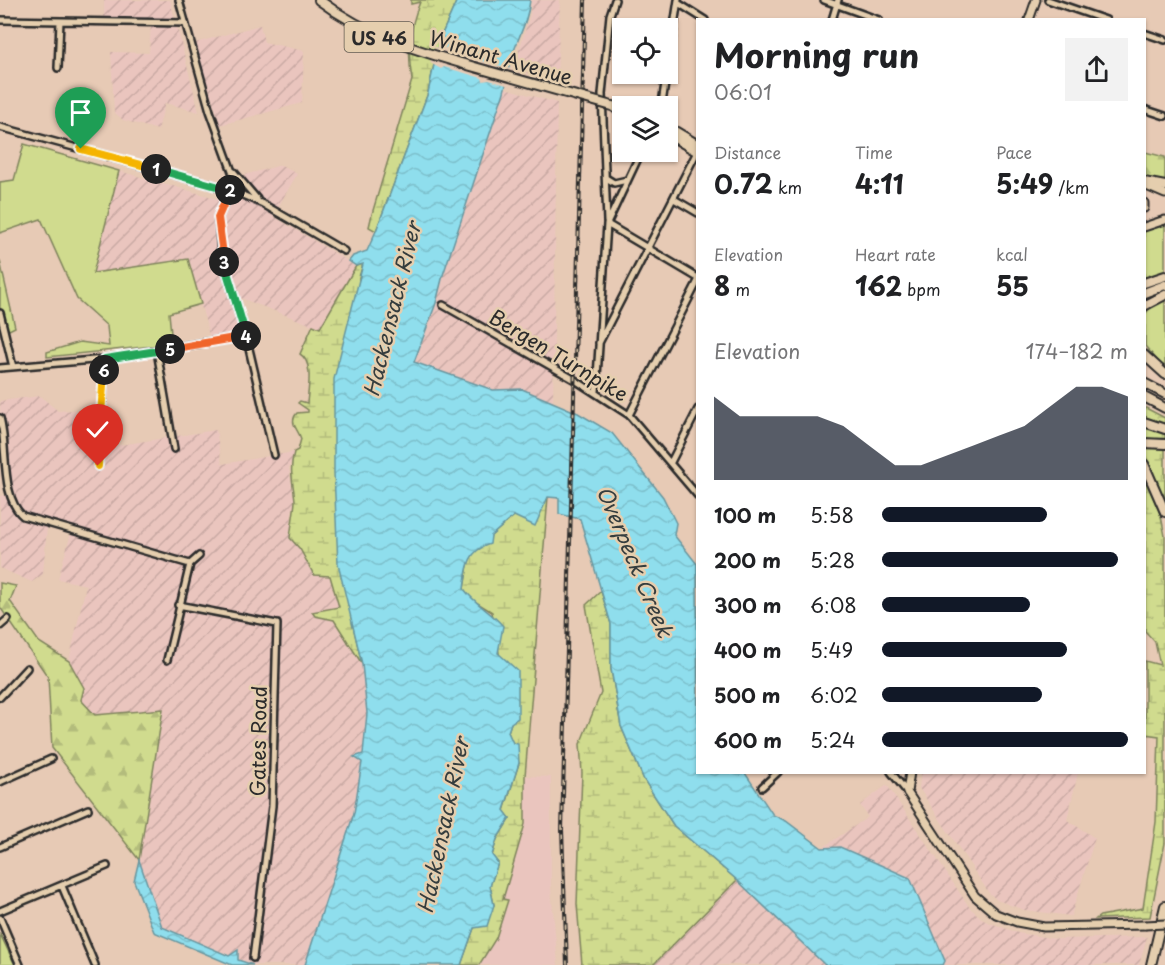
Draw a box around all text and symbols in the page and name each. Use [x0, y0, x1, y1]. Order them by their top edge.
map controls [612, 18, 678, 162]
button: locate [612, 18, 678, 84]
road number: US 46 [344, 22, 413, 52]
street label: Winant Avenue [426, 22, 576, 92]
text: Morning run [714, 29, 919, 79]
button: share [1065, 38, 1128, 101]
text: 06:01 [714, 77, 772, 107]
pin [55, 87, 106, 149]
icon: arrive [64, 96, 97, 129]
button: layers [612, 96, 678, 162]
text: Distance [714, 140, 781, 164]
text: Time [855, 140, 893, 164]
text: Pace [996, 140, 1032, 164]
pin: 1 [141, 154, 171, 184]
text: 1 [152, 157, 160, 181]
text: 0.72 [714, 164, 773, 203]
text: 4:11 [855, 164, 904, 203]
text: 5:49 [996, 164, 1053, 203]
pin: 2 [215, 175, 245, 205]
text: km [773, 175, 802, 199]
text: /km [1053, 175, 1089, 199]
text: 2 [224, 178, 236, 202]
water label: Hackensack River [354, 216, 429, 399]
text: Elevation [714, 242, 783, 266]
text: Heart rate [855, 242, 936, 266]
text: kcal [996, 242, 1028, 266]
pin: 3 [209, 247, 239, 277]
text: 3 [219, 250, 229, 274]
text: 8 [714, 266, 730, 305]
text: 162 [855, 266, 902, 305]
text: 55 [996, 266, 1029, 305]
text: m [730, 277, 750, 301]
text: bpm [902, 277, 940, 301]
street label: Bergen Turnpike [484, 302, 634, 408]
pin: 4 [231, 321, 261, 351]
text: 4 [241, 324, 251, 348]
pin: 5 [155, 334, 185, 364]
text: Elevation [714, 336, 800, 366]
text: 174–182 m [1026, 336, 1128, 366]
text: 5 [165, 337, 175, 361]
pin: 6 [89, 355, 119, 385]
text: 6 [98, 358, 110, 382]
pin [72, 404, 123, 466]
icon: check [81, 413, 114, 446]
water label: Overpeck Creek [590, 480, 683, 643]
text: 100 m [714, 500, 776, 530]
text: 5:58 [810, 500, 854, 530]
text: 200 m [714, 545, 781, 575]
text: 5:28 [810, 545, 855, 575]
text: 300 m [714, 590, 782, 620]
text: 6:08 [810, 590, 857, 620]
text: 400 m [714, 635, 782, 665]
text: 5:49 [810, 635, 853, 665]
text: 500 m [714, 680, 781, 710]
text: 6:02 [810, 680, 858, 710]
street label: Gates Road [242, 685, 274, 797]
text: 600 m [714, 725, 782, 755]
text: 5:24 [810, 725, 855, 755]
water label: Hackensack River [408, 732, 477, 916]

